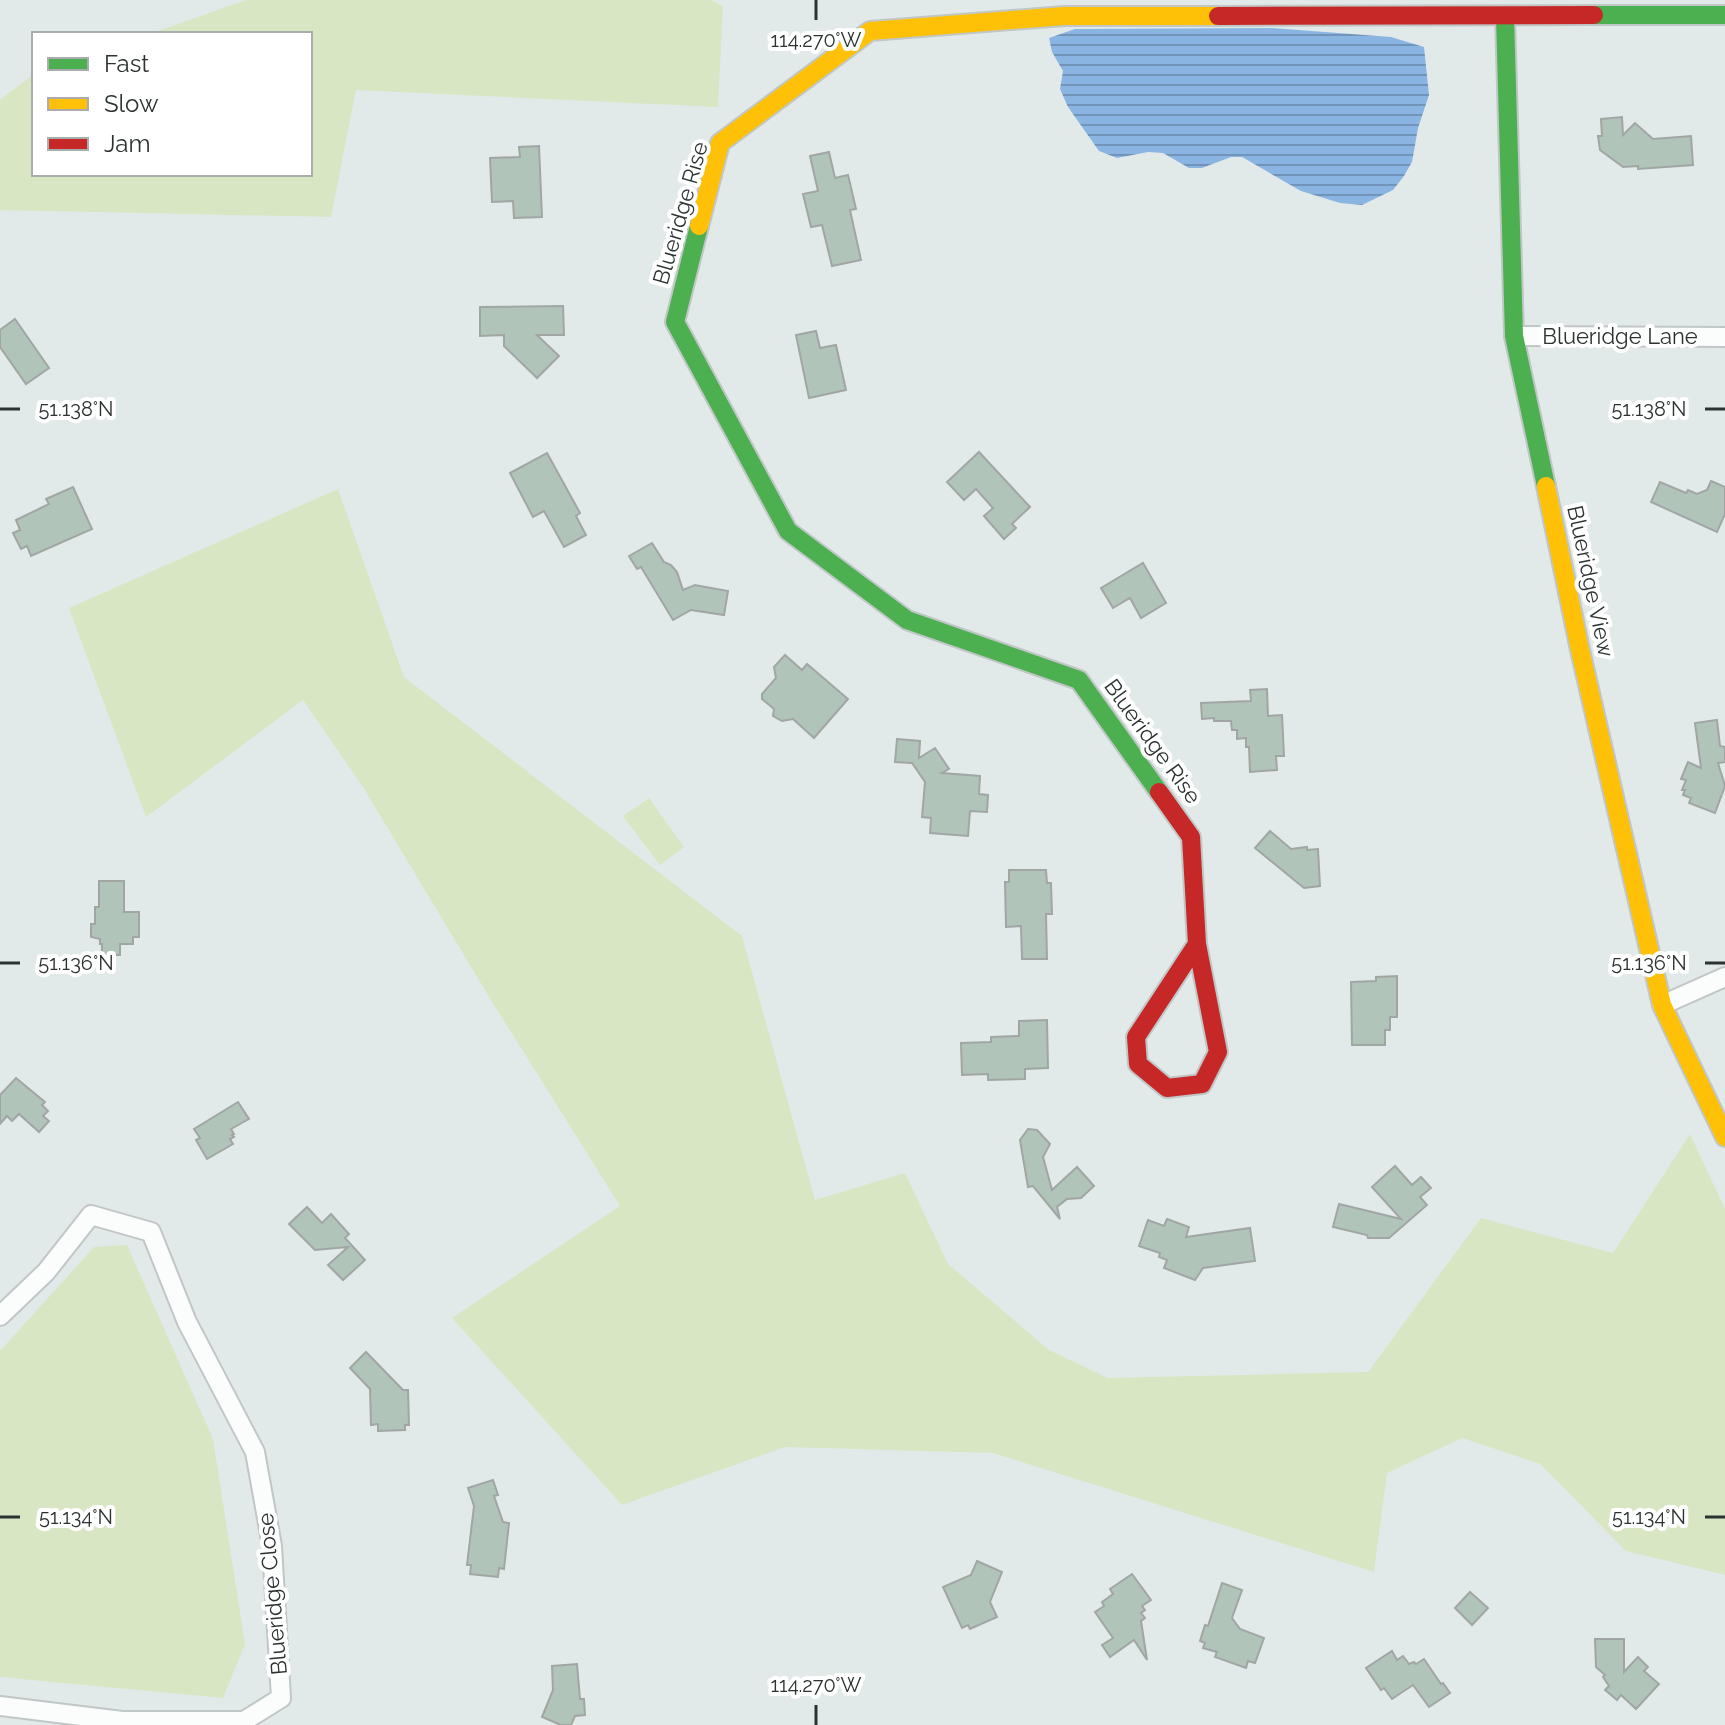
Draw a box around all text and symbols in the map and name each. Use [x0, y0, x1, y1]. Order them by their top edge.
text: 114.270°W [771, 28, 862, 52]
legend [32, 32, 312, 176]
text: Fast [104, 49, 149, 78]
text: Slow [104, 89, 159, 118]
text: Jam [104, 129, 150, 158]
street label: Blueridge Rise [647, 138, 713, 287]
street label: Blueridge Lane [1542, 323, 1698, 349]
text: 51.138°N [38, 397, 114, 421]
text: 51.138°N [1611, 397, 1687, 421]
street label: Blueridge View [1562, 503, 1620, 659]
street label: Blueridge Rise [1099, 674, 1207, 808]
text: 51.136°N [38, 951, 114, 975]
text: 51.136°N [1611, 951, 1687, 975]
text: 51.134°N [39, 1505, 113, 1529]
text: 51.134°N [1612, 1505, 1686, 1529]
street label: Blueridge Close [252, 1512, 292, 1676]
text: 114.270°W [771, 1673, 862, 1697]

